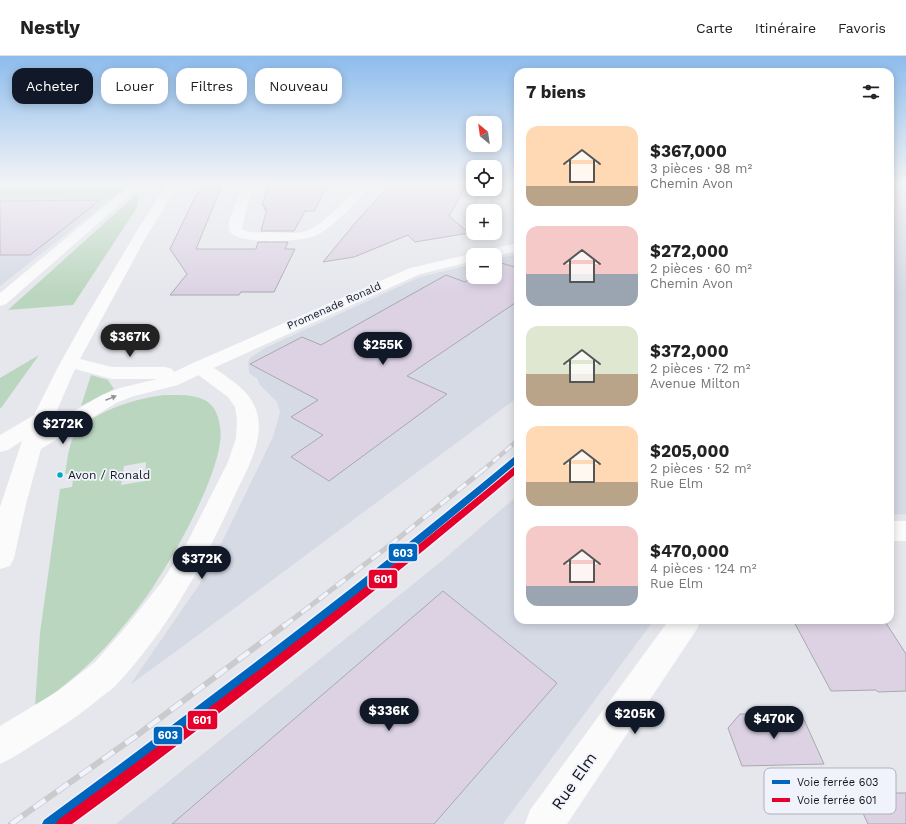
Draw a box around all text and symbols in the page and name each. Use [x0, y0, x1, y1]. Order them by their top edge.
text: Nestly [20, 16, 80, 39]
text: Carte [696, 20, 733, 36]
text: Itinéraire [755, 20, 816, 36]
text: Favoris [838, 20, 886, 36]
chip: Acheter [12, 68, 93, 104]
chip: Louer [101, 68, 168, 104]
chip: Filtres [176, 68, 247, 104]
chip: Nouveau [255, 68, 342, 104]
icon: filters [860, 81, 882, 103]
text: 7 biens [526, 82, 586, 102]
north arrow [466, 116, 502, 152]
map controls [466, 116, 502, 284]
text: $367,000 [650, 141, 727, 161]
icon: home [558, 142, 606, 190]
button: locate [466, 160, 502, 196]
text: 3 pièces · 98 m² [650, 161, 752, 176]
text: Chemin Avon [650, 176, 733, 191]
button: + [466, 204, 502, 240]
text: $272,000 [650, 241, 729, 261]
icon: home [558, 242, 606, 290]
button: − [466, 248, 502, 284]
text: 2 pièces · 60 m² [650, 261, 752, 276]
text: Chemin Avon [650, 276, 733, 291]
street label: Promenade Ronald [285, 279, 383, 333]
pin: $367K [102, 324, 158, 358]
text: $367K [110, 329, 150, 344]
pin: $255K [355, 332, 411, 366]
text: $255K [363, 337, 403, 352]
text: $372,000 [650, 341, 729, 361]
icon: home [558, 342, 606, 390]
text: 2 pièces · 72 m² [650, 361, 750, 376]
text: Avenue Milton [650, 376, 740, 391]
one-way arrow [106, 395, 118, 401]
pin: $272K [35, 411, 91, 445]
text: $272K [43, 416, 83, 431]
text: $205,000 [650, 441, 729, 461]
icon: home [558, 442, 606, 490]
text: 2 pièces · 52 m² [650, 461, 751, 476]
place label: Avon / Ronald [68, 468, 150, 482]
marker: Avon / Ronald [55, 470, 65, 480]
text: Rue Elm [650, 476, 703, 491]
text: $470,000 [650, 541, 729, 561]
icon: home [558, 542, 606, 590]
line badge: 603 [388, 543, 418, 562]
pin: $372K [174, 546, 230, 580]
text: 603 [393, 547, 414, 560]
text: $372K [182, 551, 222, 566]
text: 4 pièces · 124 m² [650, 561, 756, 576]
line badge: 601 [368, 569, 398, 589]
text: 601 [374, 573, 392, 586]
text: Rue Elm [650, 576, 703, 591]
pin: $336K [361, 698, 417, 732]
pin: $205K [607, 701, 663, 735]
text: $336K [369, 703, 409, 718]
text: $205K [615, 706, 655, 721]
pin: $470K [746, 706, 802, 740]
line badge: 601 [187, 710, 218, 730]
text: $470K [753, 711, 795, 726]
text: 601 [193, 714, 211, 727]
line badge: 603 [153, 726, 183, 745]
text: 603 [158, 729, 179, 742]
street label: Rue Elm [547, 749, 601, 813]
legend [764, 768, 896, 814]
text: Voie ferrée 603 [797, 776, 879, 789]
text: Voie ferrée 601 [797, 794, 877, 807]

